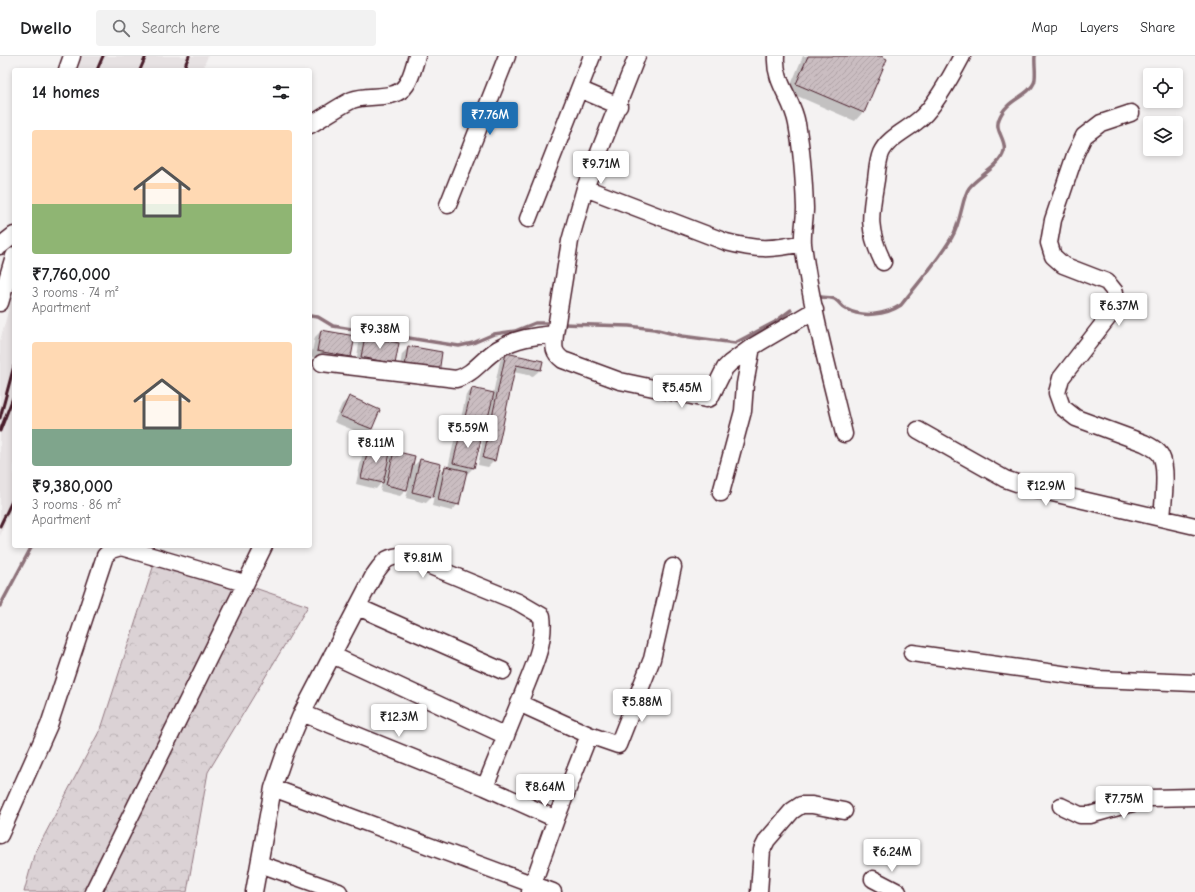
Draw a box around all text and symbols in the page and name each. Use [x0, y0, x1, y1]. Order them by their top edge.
search box [96, 10, 376, 46]
text: Dwello [20, 17, 72, 39]
icon: search [110, 17, 132, 39]
text: Search here [142, 19, 220, 37]
text: Map [1031, 19, 1058, 36]
text: Layers [1080, 19, 1118, 36]
text: Share [1140, 19, 1175, 36]
map controls [1143, 68, 1183, 156]
button: locate [1143, 68, 1183, 108]
icon: filters [270, 81, 292, 103]
text: 14 homes [32, 83, 99, 102]
pin: ₹7.76M [457, 102, 523, 136]
text: ₹7.76M [471, 107, 509, 122]
button: layers [1143, 116, 1183, 156]
pin: ₹9.71M [568, 151, 634, 185]
icon: home [126, 156, 198, 228]
text: ₹9.71M [582, 156, 620, 171]
text: ₹7,760,000 [32, 265, 111, 284]
text: 3 rooms · 74 m² [32, 285, 118, 300]
pin: ₹6.37M [1086, 293, 1152, 327]
text: ₹6.37M [1099, 298, 1139, 313]
text: Apartment [32, 300, 90, 315]
pin: ₹9.38M [347, 316, 413, 350]
text: ₹9.38M [360, 321, 400, 336]
icon: home [126, 368, 198, 440]
pin: ₹5.45M [649, 375, 715, 409]
text: ₹5.45M [662, 380, 702, 395]
pin: ₹5.59M [435, 415, 501, 449]
text: ₹5.59M [448, 420, 488, 435]
pin: ₹8.11M [343, 430, 409, 464]
text: ₹8.11M [357, 435, 395, 450]
pin: ₹12.9M [1013, 473, 1079, 507]
text: ₹9,380,000 [32, 477, 113, 496]
text: ₹12.9M [1027, 478, 1065, 493]
text: 3 rooms · 86 m² [32, 497, 121, 512]
text: Apartment [32, 512, 90, 527]
pin: ₹9.81M [390, 545, 456, 579]
text: ₹9.81M [404, 550, 442, 565]
pin: ₹5.88M [609, 689, 675, 723]
text: ₹5.88M [622, 694, 662, 709]
pin: ₹12.3M [366, 704, 432, 738]
text: ₹12.3M [380, 709, 418, 724]
pin: ₹8.64M [512, 774, 578, 808]
text: ₹8.64M [525, 779, 565, 794]
pin: ₹7.75M [1091, 786, 1157, 820]
text: ₹7.75M [1105, 791, 1143, 806]
pin: ₹6.24M [859, 839, 925, 873]
text: ₹6.24M [872, 844, 912, 859]

